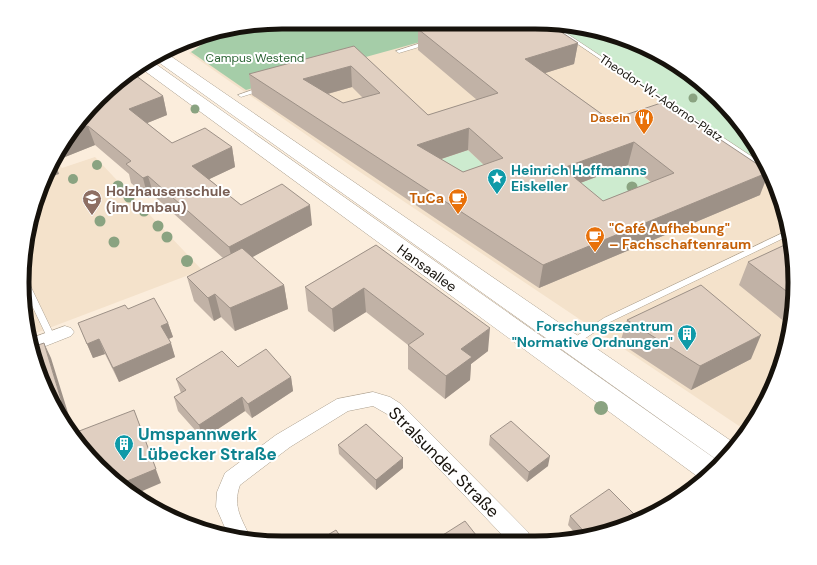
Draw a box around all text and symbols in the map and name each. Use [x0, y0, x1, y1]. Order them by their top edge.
park label: Campus Westend [206, 50, 304, 66]
street label: Theodor-W.-Adorno-Platz [596, 51, 726, 145]
restaurant icon: Dasein [633, 107, 655, 135]
place label: Dasein [590, 110, 630, 126]
place label: Heinrich Hoffmanns Eiskeller [511, 161, 647, 195]
place icon: Heinrich Hoffmanns Eiskeller [486, 167, 508, 195]
place label: Holzhausenschule (im Umbau) [106, 182, 231, 216]
cafe icon: TuCa [447, 187, 469, 215]
school or university icon: Holzhausenschule (im Umbau) [81, 188, 103, 216]
place label: TuCa [409, 189, 444, 207]
place label: "Café Aufhebung" – Fachschaftenraum [609, 219, 751, 253]
cafe icon: "Café Aufhebung" – Fachschaftenraum [584, 225, 606, 253]
street label: Hansaallee [394, 240, 460, 296]
place label: Forschungszentrum "Normative Ordnungen" [512, 317, 673, 351]
building icon: Forschungszentrum "Normative Ordnungen" [676, 323, 698, 351]
street label: Stralsunder Straße [384, 402, 504, 522]
place label: Umspannwerk Lübecker Straße [138, 423, 277, 465]
building icon: Umspannwerk Lübecker Straße [113, 433, 135, 461]

